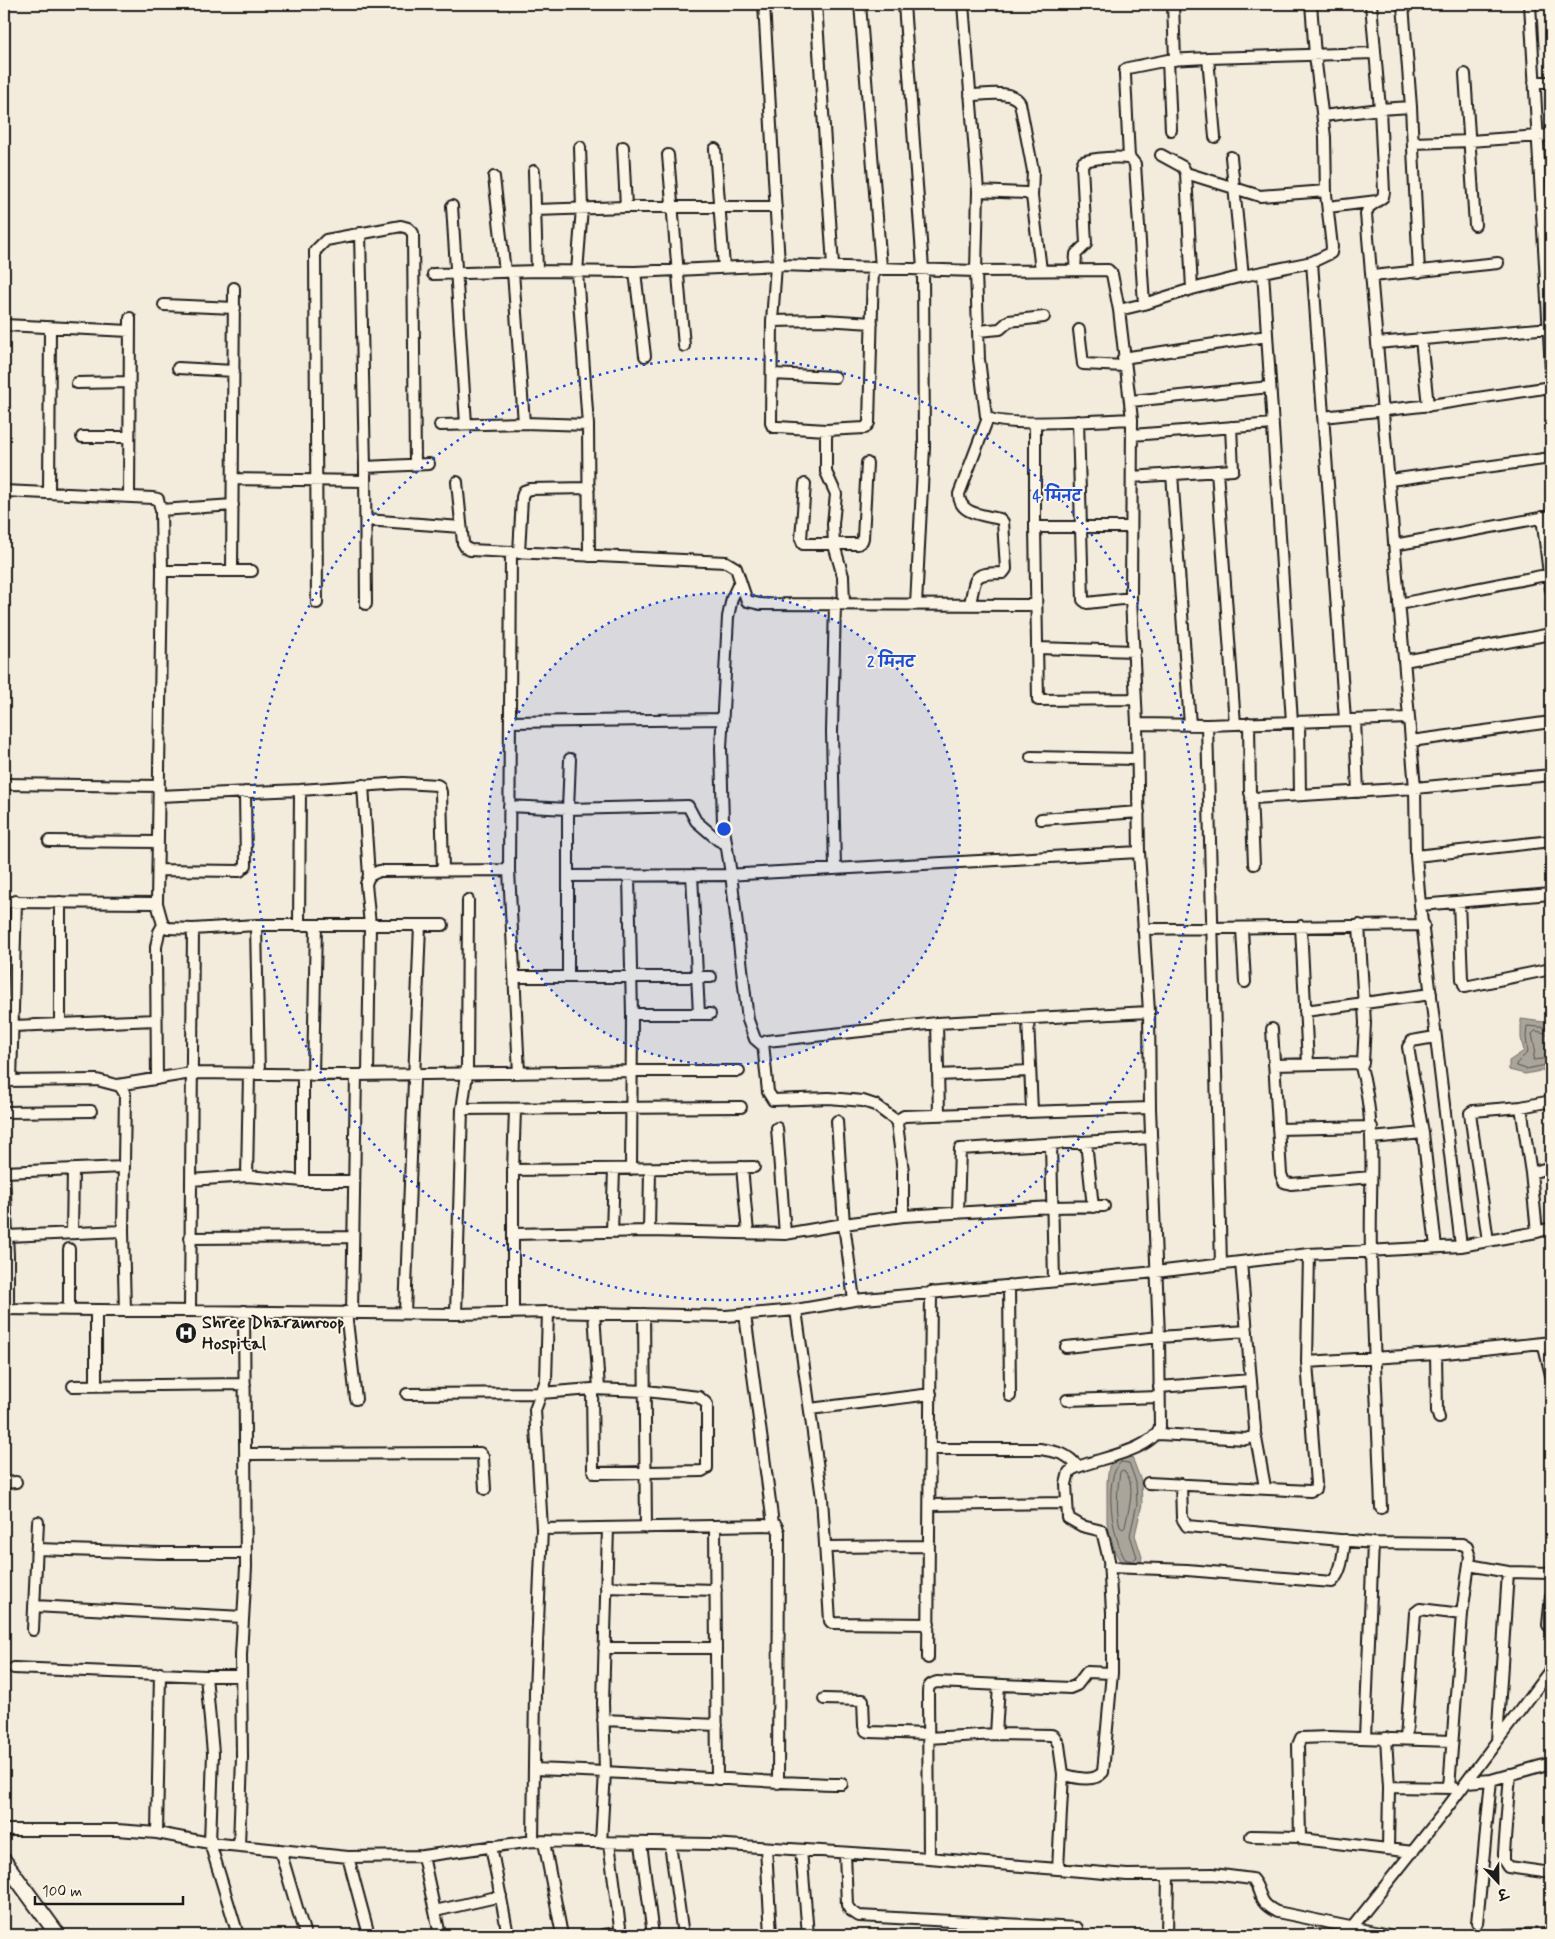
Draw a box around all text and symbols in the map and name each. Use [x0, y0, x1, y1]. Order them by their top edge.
text: 4 मिनट [1032, 483, 1083, 507]
text: 2 मिनट [867, 649, 916, 673]
centre of rings [715, 820, 733, 838]
place label: Shree Dharamroop Hospital [202, 1311, 344, 1356]
hospital icon: Shree Dharamroop Hospital [174, 1321, 198, 1345]
north arrow [1472, 1856, 1522, 1906]
scale bar [35, 1874, 182, 1906]
text: 100 m [42, 1882, 82, 1902]
text: उ [1493, 1882, 1512, 1904]

